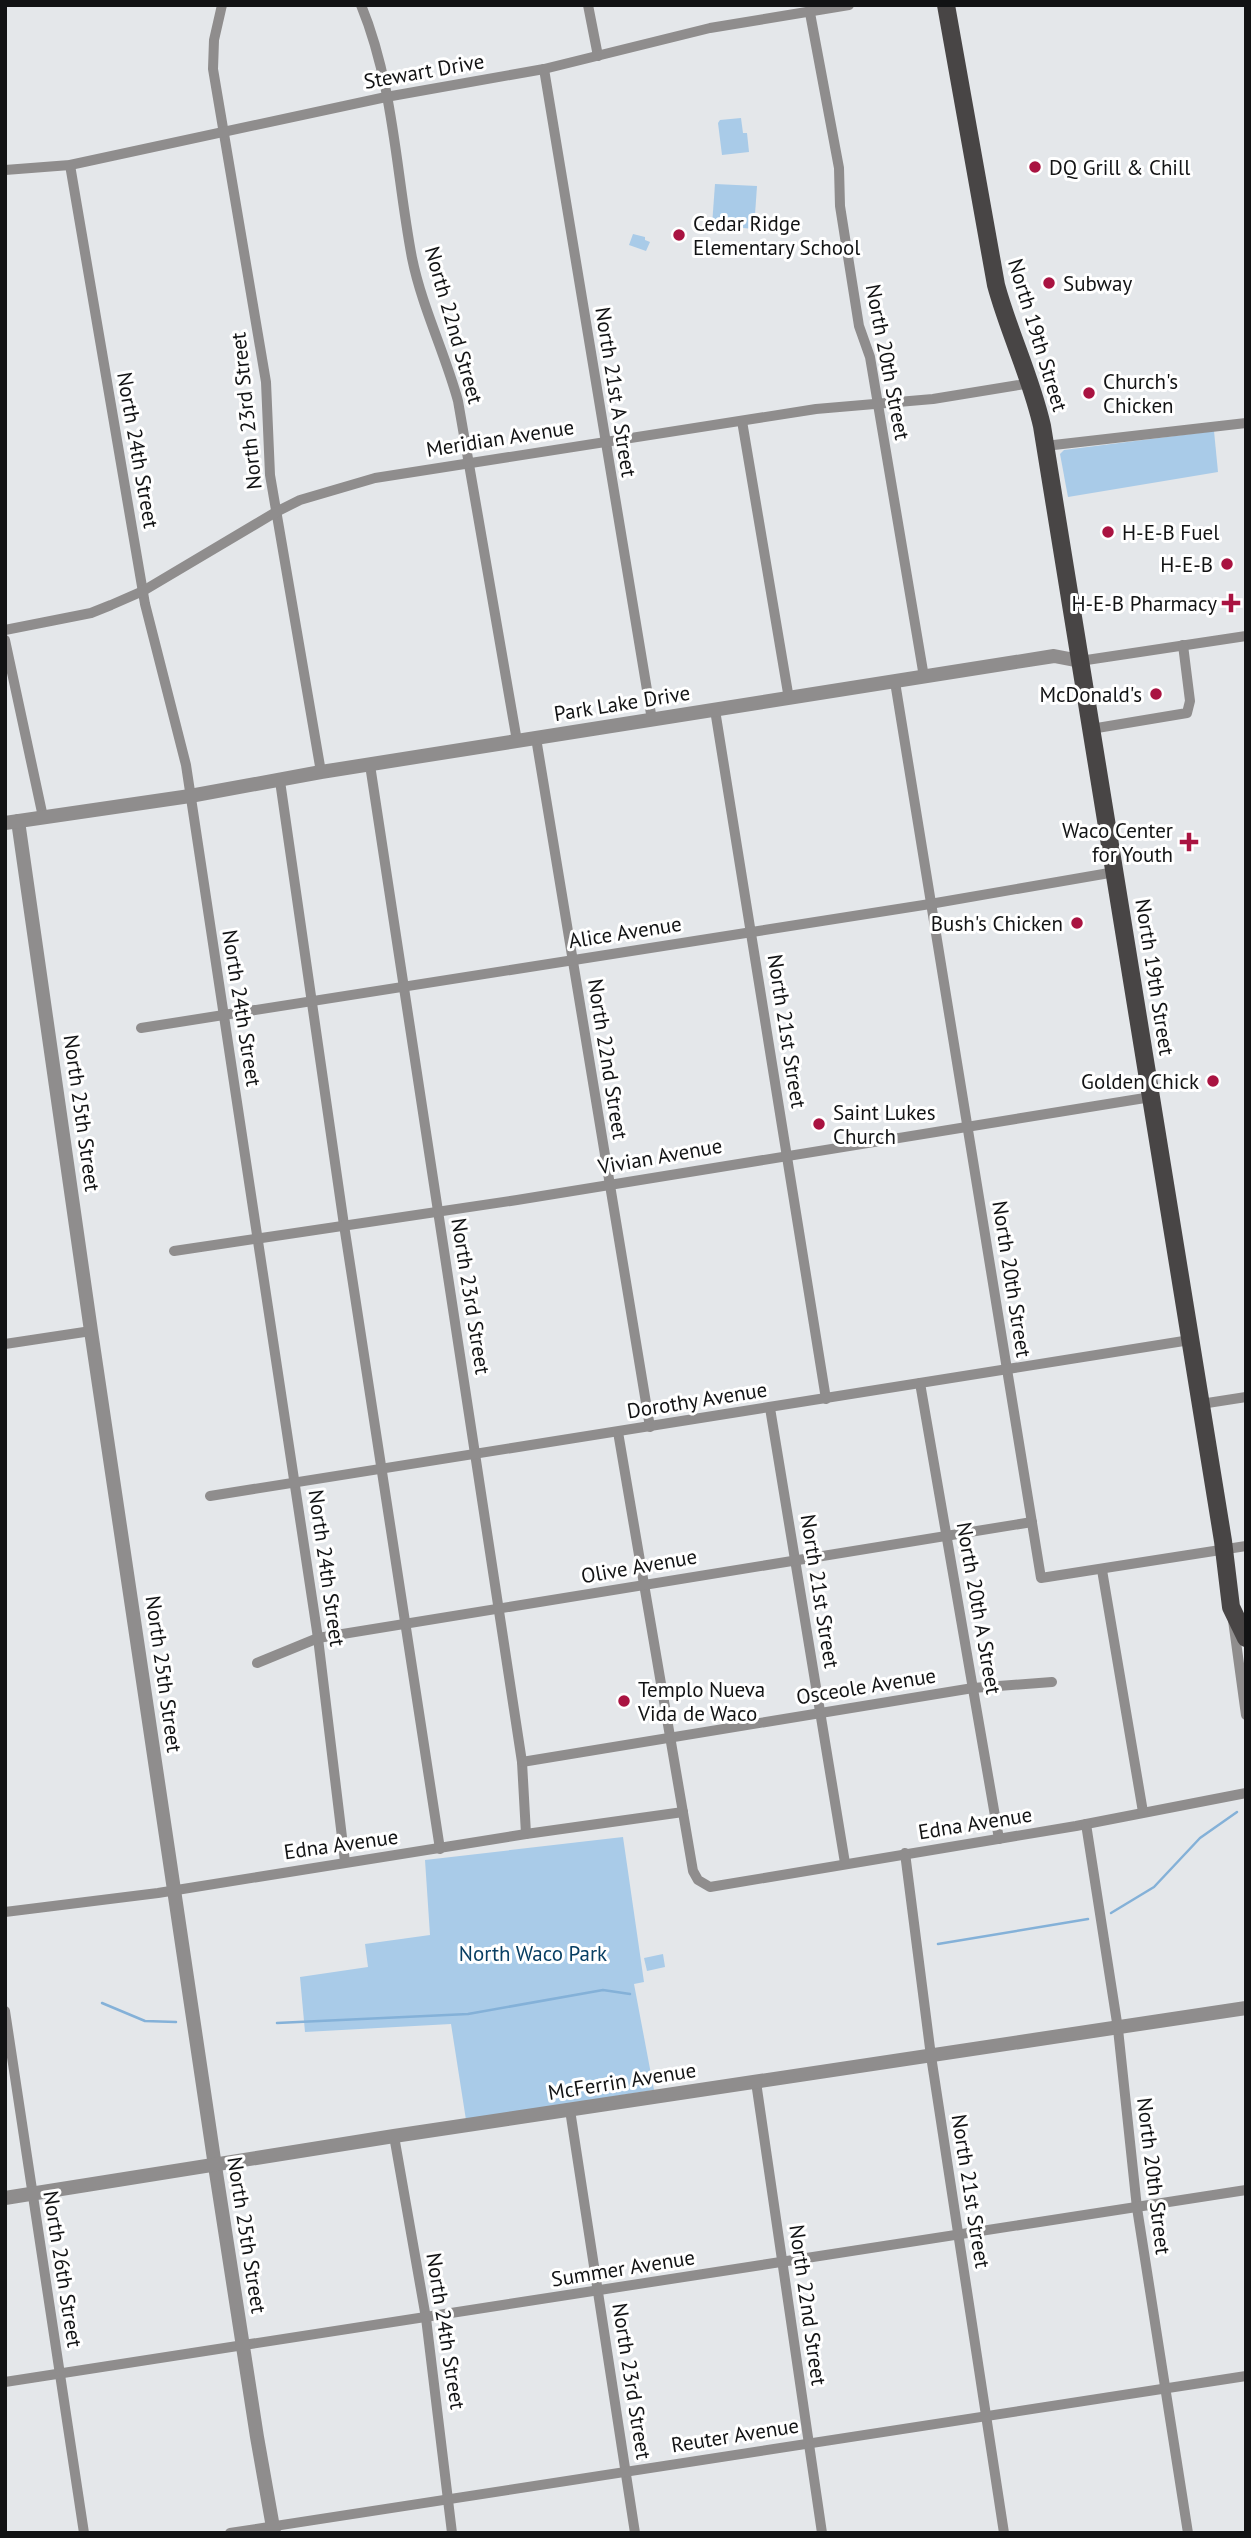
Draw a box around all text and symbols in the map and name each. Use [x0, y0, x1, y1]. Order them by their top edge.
street label: Stewart Drive [362, 47, 486, 95]
place label: DQ Grill & Chill [1049, 154, 1190, 181]
marker: DQ Grill & Chill [1027, 159, 1043, 175]
place label: Cedar Ridge Elementary School [693, 210, 860, 261]
marker: Cedar Ridge Elementary School [671, 227, 687, 243]
street label: North 22nd Street [419, 243, 489, 407]
street label: North 19th Street [1002, 255, 1074, 415]
place label: Subway [1063, 270, 1132, 297]
marker: Subway [1041, 275, 1057, 291]
street label: North 20th Street [860, 282, 916, 442]
street label: North 21st A Street [589, 305, 643, 479]
street label: North 23rd Street [224, 331, 268, 491]
place label: Church's Chicken [1103, 368, 1178, 419]
street label: North 24th Street [111, 370, 165, 530]
marker: Church's Chicken [1081, 385, 1097, 401]
street label: Meridian Avenue [424, 413, 576, 463]
place label: H-E-B Fuel [1122, 519, 1219, 546]
marker: H-E-B Fuel [1100, 524, 1116, 540]
place label: H-E-B [1160, 551, 1213, 578]
marker: H-E-B [1219, 556, 1235, 572]
place label: H-E-B Pharmacy [1071, 590, 1217, 617]
marker: H-E-B Pharmacy [1223, 595, 1239, 611]
street label: Park Lake Drive [552, 679, 692, 727]
place label: McDonald's [1039, 681, 1142, 708]
marker: McDonald's [1148, 686, 1164, 702]
place label: Waco Center for Youth [1062, 817, 1173, 868]
marker: Waco Center for Youth [1179, 832, 1199, 852]
street label: North 19th Street [1129, 897, 1181, 1057]
street label: Alice Avenue [566, 910, 684, 954]
place label: Bush's Chicken [931, 910, 1063, 937]
marker: Bush's Chicken [1069, 915, 1085, 931]
street label: North 24th Street [216, 928, 268, 1088]
street label: North 21st Street [762, 952, 812, 1110]
street label: North 22nd Street [582, 977, 634, 1141]
street label: North 25th Street [58, 1033, 106, 1193]
place label: Golden Chick [1081, 1068, 1199, 1095]
marker: Golden Chick [1205, 1073, 1221, 1089]
place label: Saint Lukes Church [833, 1099, 935, 1150]
marker: Saint Lukes Church [811, 1116, 827, 1132]
street label: Vivian Avenue [595, 1132, 724, 1180]
street label: North 20th Street [986, 1199, 1038, 1359]
street label: North 23rd Street [445, 1216, 497, 1376]
street label: Dorothy Avenue [625, 1376, 769, 1424]
street label: North 24th Street [303, 1488, 351, 1648]
street label: North 21st Street [795, 1512, 845, 1670]
street label: North 20th A Street [951, 1520, 1007, 1696]
street label: Olive Avenue [579, 1543, 699, 1589]
street label: North 25th Street [140, 1594, 188, 1754]
street label: Osceole Avenue [794, 1662, 938, 1710]
place label: Templo Nueva Vida de Waco [637, 1676, 765, 1727]
marker: Templo Nueva Vida de Waco [616, 1693, 632, 1709]
street label: Edna Avenue [916, 1801, 1034, 1845]
street label: Edna Avenue [282, 1823, 400, 1865]
park label: North Waco Park [459, 1940, 607, 1967]
street label: McFerrin Avenue [546, 2056, 698, 2106]
street label: North 20th Street [1131, 2096, 1177, 2256]
street label: North 21st Street [946, 2112, 996, 2270]
street label: North 25th Street [221, 2155, 273, 2315]
street label: North 26th Street [37, 2189, 89, 2349]
street label: North 22nd Street [783, 2223, 833, 2387]
street label: Summer Avenue [549, 2243, 697, 2293]
street label: North 24th Street [420, 2251, 472, 2411]
street label: North 23rd Street [606, 2301, 658, 2461]
street label: Reuter Avenue [669, 2412, 801, 2458]

